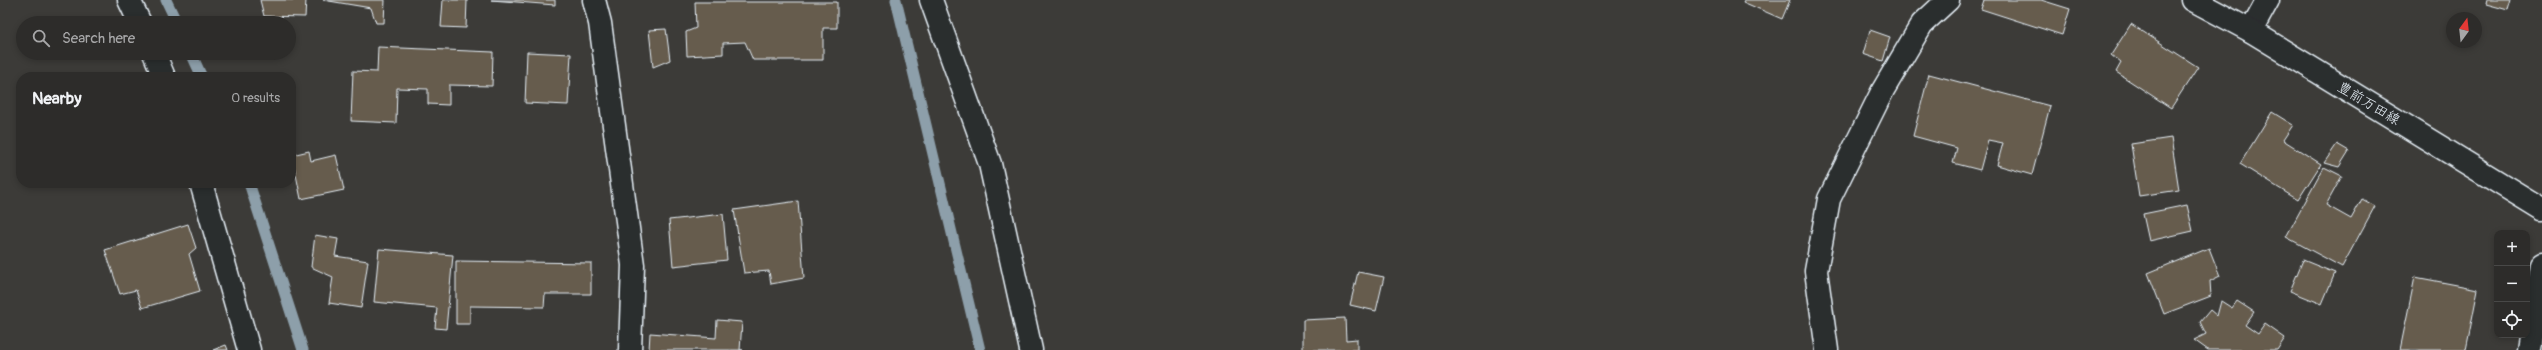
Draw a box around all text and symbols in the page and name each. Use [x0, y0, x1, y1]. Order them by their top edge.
north arrow [2446, 12, 2482, 48]
search box [16, 16, 296, 60]
icon: search [30, 27, 52, 49]
text: Search here [62, 29, 135, 48]
street label: 豊前万田線 [2334, 78, 2403, 129]
text: Nearby [32, 88, 81, 109]
text: 0 results [231, 90, 280, 106]
map controls [2494, 230, 2530, 338]
button: + [2494, 230, 2530, 266]
button: − [2494, 266, 2530, 302]
button: locate [2494, 302, 2530, 338]

